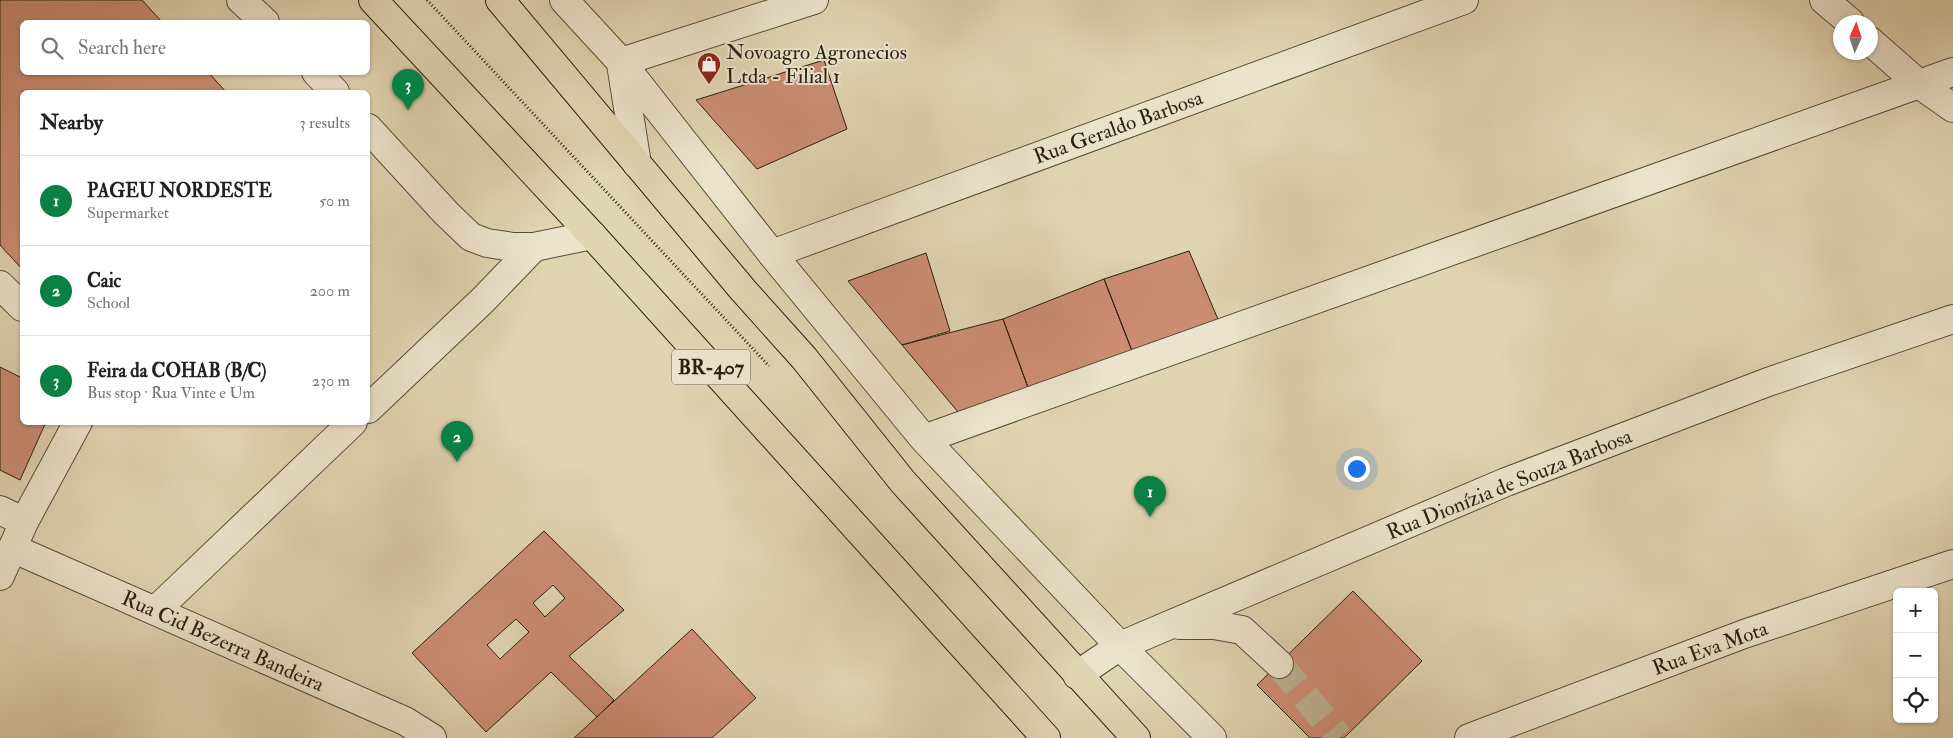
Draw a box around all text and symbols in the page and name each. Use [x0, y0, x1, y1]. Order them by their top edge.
north arrow [1833, 15, 1878, 60]
search box [20, 20, 370, 75]
icon: search [38, 34, 66, 62]
text: Search here [78, 36, 166, 60]
place label: Novoagro Agronecios Ltda - Filial 1 [726, 39, 907, 90]
shop icon: Novoagro Agronecios Ltda - Filial 1 [696, 51, 722, 85]
pin: 3 [392, 69, 424, 110]
street label: Rua Geraldo Barbosa [1030, 84, 1207, 171]
text: Nearby [40, 109, 103, 136]
text: 3 results [299, 113, 350, 133]
text: PAGEU NORDESTE [87, 179, 272, 203]
text: 1 [53, 191, 59, 211]
text: 50 m [319, 191, 350, 211]
text: Supermarket [87, 203, 169, 223]
text: Caic [87, 269, 121, 293]
text: 2 [52, 281, 60, 301]
text: 200 m [310, 281, 350, 301]
text: School [87, 293, 130, 313]
road number: BR-407 [672, 350, 750, 384]
text: Feira da COHAB (B/C) [87, 359, 266, 383]
text: 3 [53, 371, 59, 391]
text: 230 m [312, 371, 350, 391]
text: Bus stop · Rua Vinte e Um [87, 383, 255, 403]
pin: 2 [441, 421, 473, 462]
street label: Rua Dionízia de Souza Barbosa [1382, 423, 1636, 546]
your location [1344, 456, 1370, 482]
pin: 1 [1134, 476, 1166, 517]
street label: Rua Cid Bezerra Bandeira [117, 585, 329, 698]
map controls [1893, 588, 1938, 723]
button: + [1893, 588, 1938, 633]
street label: Rua Eva Mota [1649, 615, 1772, 682]
button: − [1893, 633, 1938, 678]
button: locate [1893, 678, 1938, 723]

